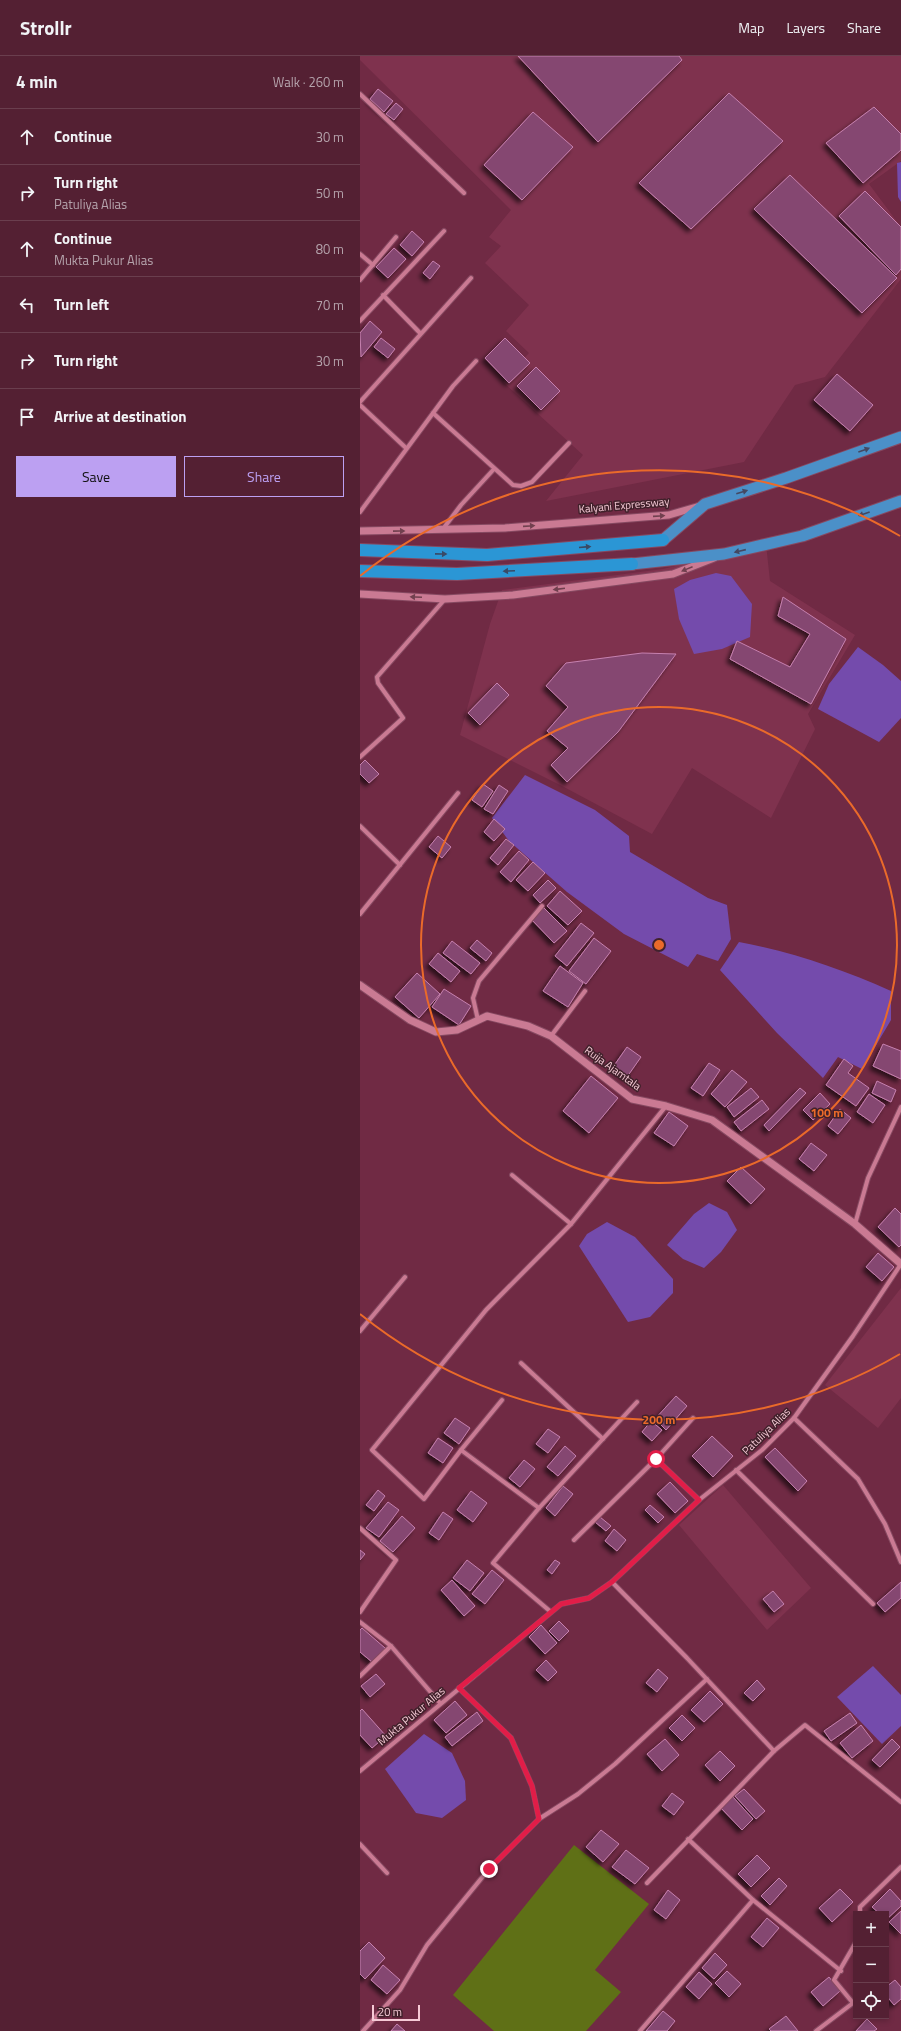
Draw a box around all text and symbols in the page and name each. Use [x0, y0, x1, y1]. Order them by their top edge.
text: Strollr [20, 13, 72, 42]
text: Map [738, 17, 764, 38]
text: Layers [786, 17, 825, 38]
text: Share [847, 17, 881, 38]
text: 4 min [16, 69, 57, 95]
text: Walk · 260 m [273, 72, 344, 92]
text: Continue [54, 125, 112, 148]
icon: ahead [16, 126, 38, 148]
text: 30 m [316, 127, 344, 147]
text: Turn right [54, 171, 118, 194]
icon: right [16, 182, 38, 204]
text: 50 m [316, 183, 344, 203]
text: Patuliya Alias [54, 194, 127, 214]
text: Continue [54, 227, 112, 250]
icon: ahead [16, 238, 38, 260]
text: 80 m [316, 239, 344, 259]
text: Mukta Pukur Alias [54, 250, 153, 270]
text: Turn left [54, 293, 109, 316]
icon: left [16, 294, 38, 316]
text: 70 m [316, 295, 344, 315]
text: Turn right [54, 349, 118, 372]
icon: right [16, 350, 38, 372]
text: 30 m [316, 351, 344, 371]
text: Arrive at destination [54, 405, 187, 428]
icon: arrive [16, 406, 38, 428]
one-way arrow [859, 446, 871, 452]
button: Save [16, 456, 176, 497]
button: Share [184, 456, 344, 497]
one-way arrow [736, 489, 748, 495]
street label: Kalyani Expressway [578, 493, 671, 517]
one-way arrow [652, 512, 665, 519]
one-way arrow [858, 512, 870, 518]
one-way arrow [523, 522, 535, 529]
one-way arrow [393, 527, 405, 534]
one-way arrow [579, 543, 591, 550]
one-way arrow [734, 548, 746, 554]
one-way arrow [435, 551, 448, 557]
one-way arrow [681, 566, 693, 572]
one-way arrow [503, 568, 515, 575]
one-way arrow [553, 585, 565, 592]
one-way arrow [410, 594, 422, 601]
centre of rings [652, 938, 666, 952]
street label: Ruija Ajamtala [581, 1042, 645, 1094]
text: 100 m [811, 1103, 843, 1122]
street label: Patuliya Alias [738, 1404, 794, 1458]
text: 200 m [643, 1410, 675, 1429]
route start [647, 1450, 665, 1468]
street label: Mukta Pukur Alias [374, 1683, 448, 1749]
route end [480, 1860, 498, 1878]
map controls [853, 1911, 889, 2019]
button: + [853, 1911, 889, 1947]
button: − [853, 1947, 889, 1983]
button: locate [853, 1983, 889, 2019]
scale bar [372, 2003, 420, 2022]
text: 20 m [378, 2004, 402, 2020]

